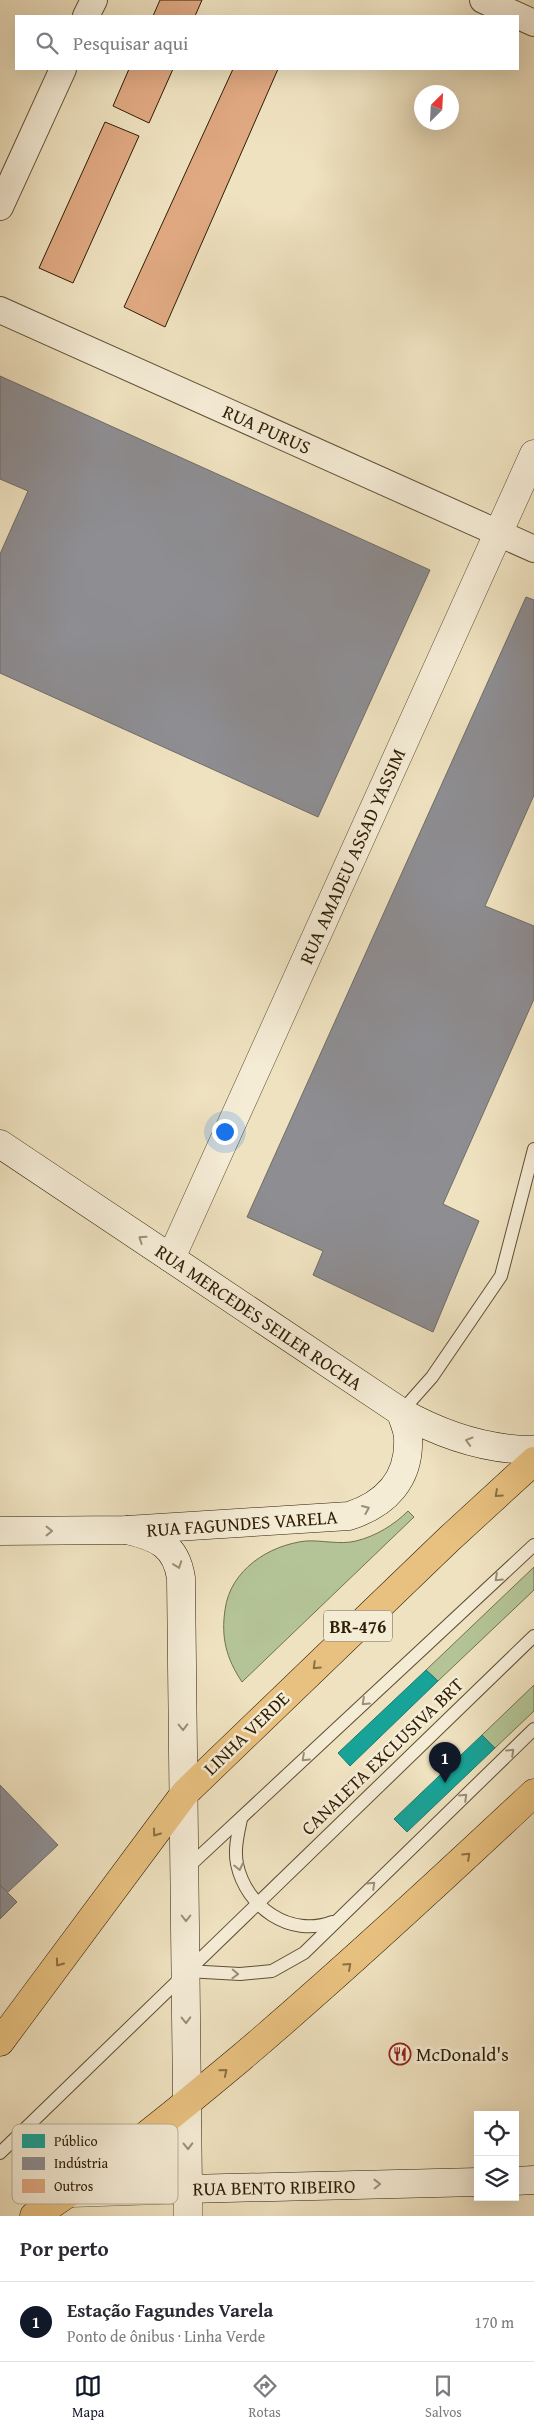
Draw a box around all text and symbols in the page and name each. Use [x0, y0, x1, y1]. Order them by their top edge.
search box [15, 15, 519, 70]
icon: search [33, 29, 61, 57]
text: Pesquisar aqui [73, 29, 188, 57]
north arrow [414, 85, 459, 130]
street label: RUA PURUS [219, 397, 315, 461]
street label: RUA AMADEU ASSAD YASSIM [292, 744, 412, 968]
your location [212, 1119, 238, 1145]
one-way arrow [138, 1236, 148, 1245]
street label: RUA MERCEDES SEILER ROCHA [150, 1237, 369, 1397]
one-way arrow [464, 1436, 473, 1447]
one-way arrow [495, 1488, 504, 1497]
street label: RUA FAGUNDES VARELA [145, 1502, 339, 1544]
one-way arrow [361, 1505, 370, 1516]
one-way arrow [45, 1526, 53, 1536]
one-way arrow [172, 1560, 182, 1569]
one-way arrow [495, 1572, 504, 1581]
road number: BR-476 [324, 1610, 392, 1642]
one-way arrow [313, 1660, 322, 1669]
street label: CANALETA EXCLUSIVA BRT [295, 1671, 470, 1841]
street label: LINHA VERDE [197, 1684, 296, 1781]
one-way arrow [361, 1696, 370, 1705]
one-way arrow [178, 1724, 188, 1731]
pin: 1 [429, 1742, 461, 1783]
one-way arrow [505, 1749, 514, 1758]
one-way arrow [301, 1752, 310, 1761]
one-way arrow [458, 1794, 467, 1803]
one-way arrow [153, 1827, 162, 1837]
one-way arrow [461, 1853, 470, 1862]
one-way arrow [233, 1862, 244, 1871]
one-way arrow [366, 1882, 375, 1891]
one-way arrow [181, 1914, 191, 1922]
one-way arrow [56, 1957, 65, 1967]
one-way arrow [343, 1963, 352, 1972]
one-way arrow [231, 1968, 239, 1979]
one-way arrow [181, 2016, 192, 2024]
place label: McDonald's [416, 2040, 509, 2068]
restaurant icon: McDonald's [388, 2042, 412, 2066]
one-way arrow [219, 2068, 228, 2077]
map controls [474, 2111, 519, 2201]
button: locate [474, 2111, 519, 2156]
legend [12, 2124, 178, 2204]
text: Público [54, 2131, 98, 2151]
one-way arrow [182, 2142, 193, 2150]
text: Indústria [54, 2153, 108, 2173]
button: layers [474, 2156, 519, 2201]
street label: RUA BENTO RIBEIRO [192, 2172, 356, 2202]
text: Outros [54, 2176, 93, 2196]
one-way arrow [373, 2179, 381, 2190]
text: Por perto [20, 2233, 109, 2264]
text: Estação Fagundes Varela [67, 2296, 273, 2324]
text: 1 [32, 2310, 40, 2334]
text: 170 m [474, 2310, 514, 2334]
text: Ponto de ônibus · Linha Verde [67, 2324, 265, 2348]
tab: Mapa [72, 2372, 104, 2422]
tab: Rotas [249, 2372, 281, 2422]
tab: Salvos [425, 2372, 462, 2422]

